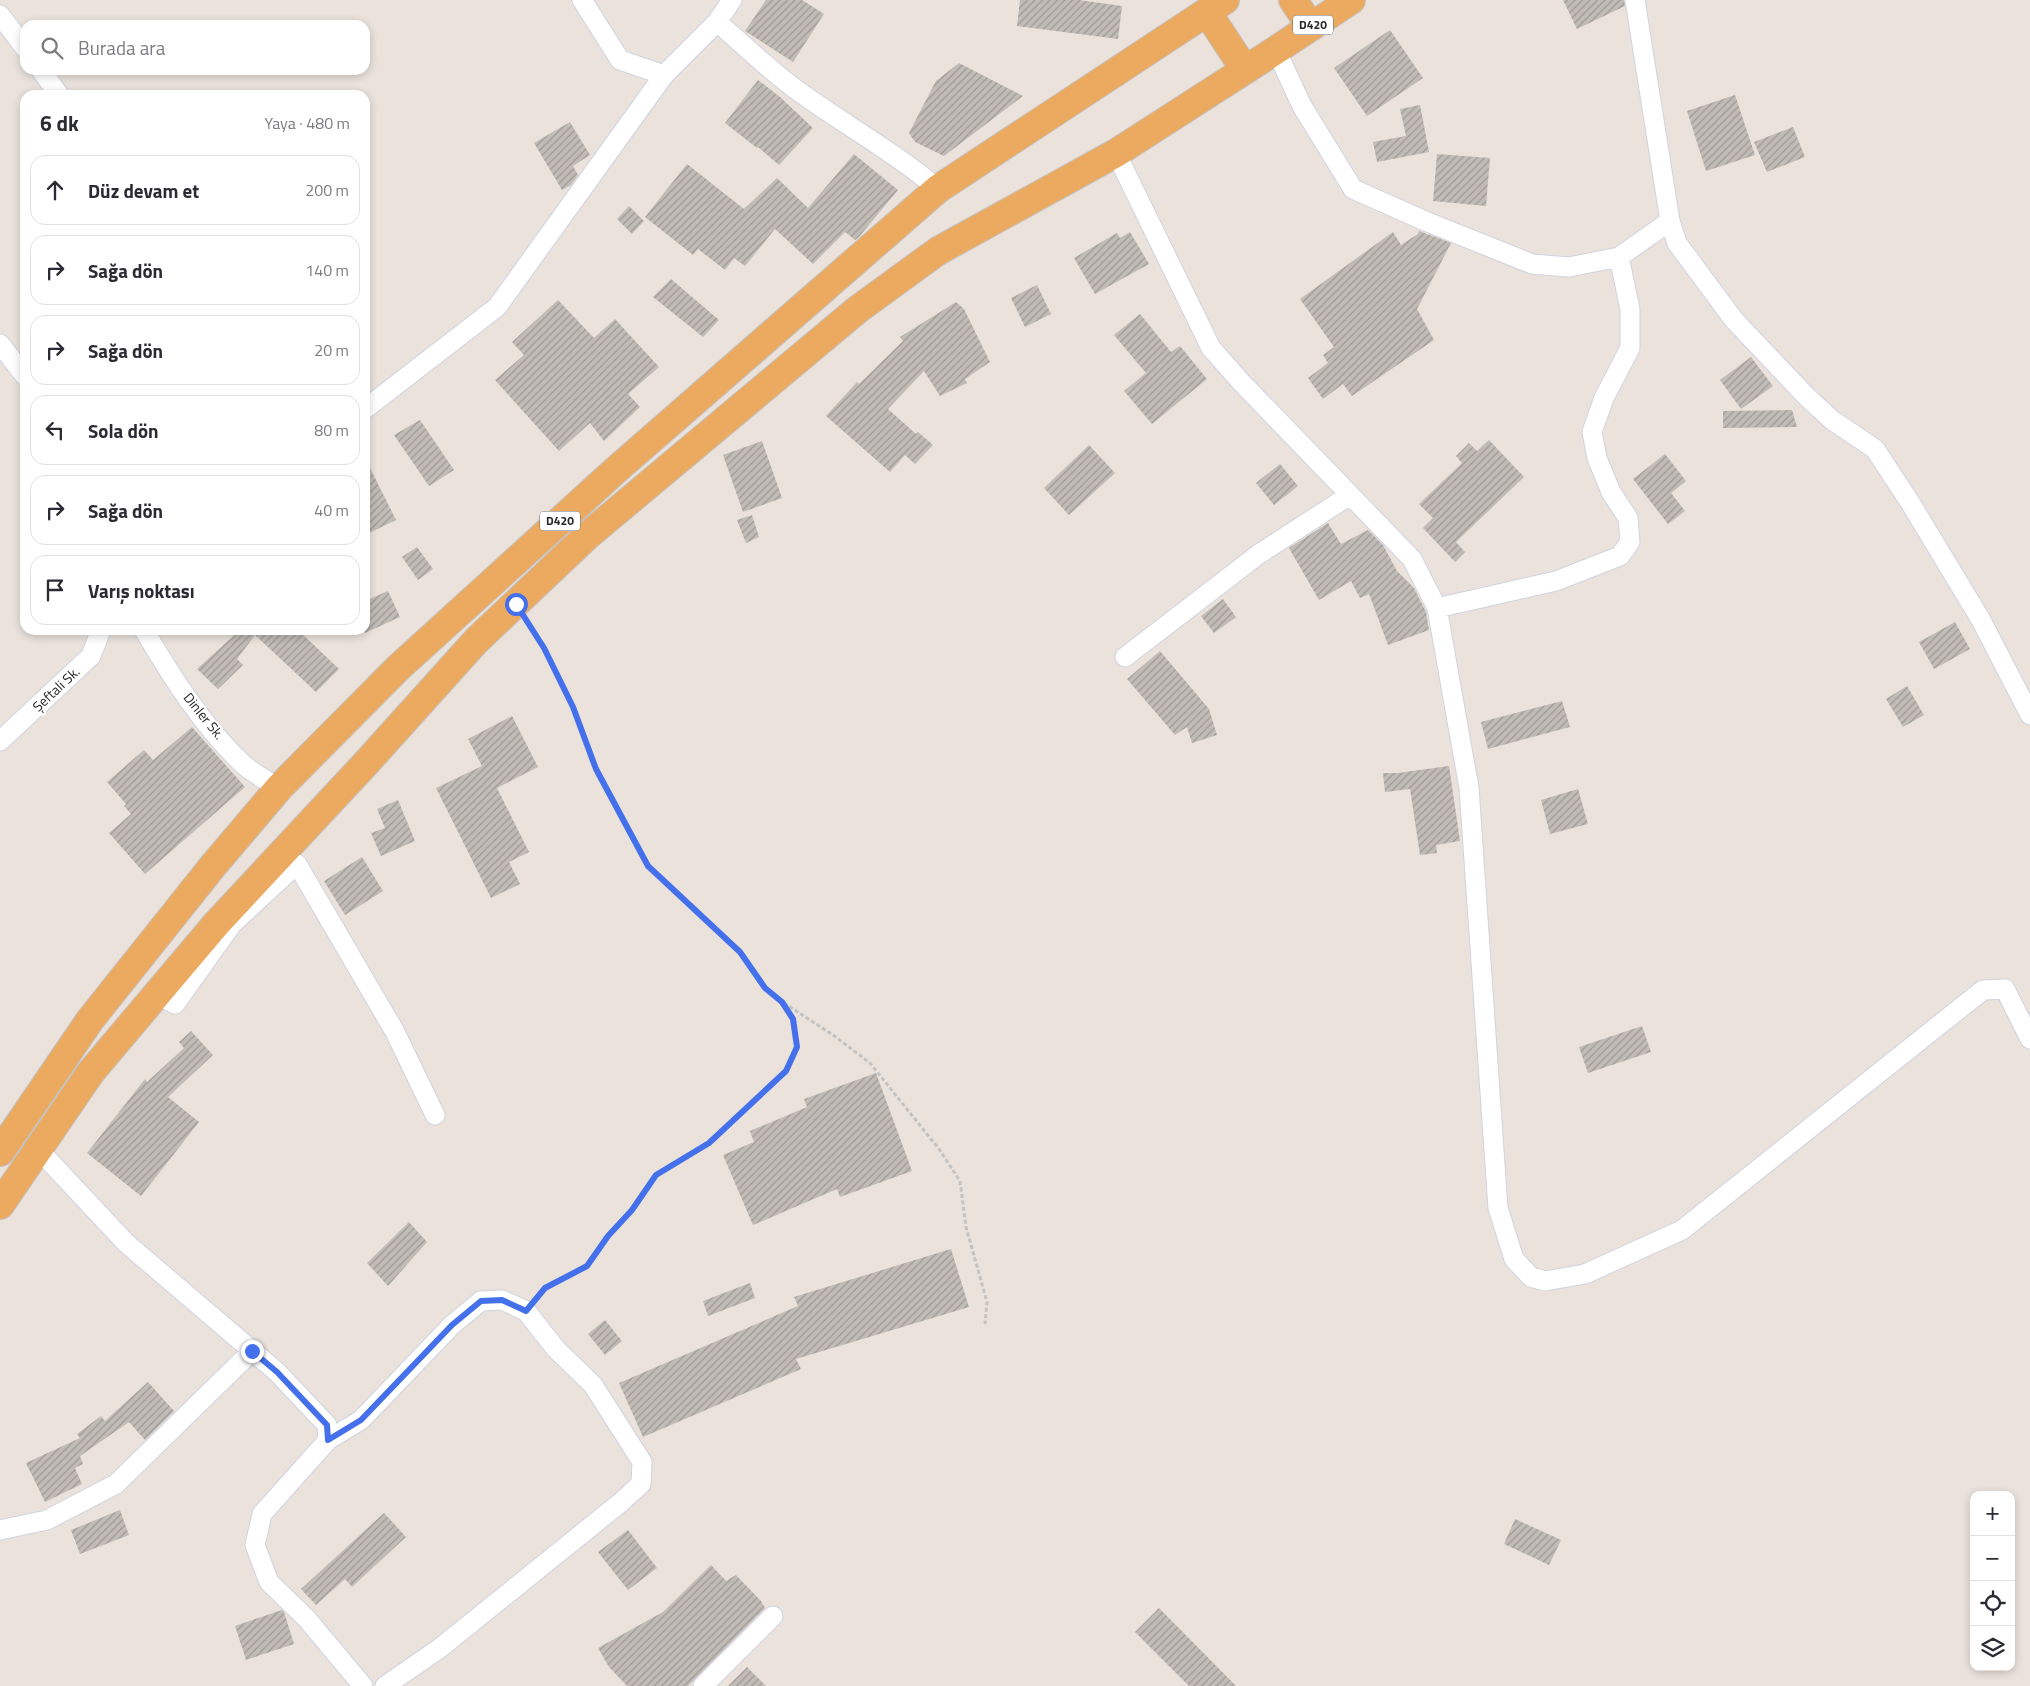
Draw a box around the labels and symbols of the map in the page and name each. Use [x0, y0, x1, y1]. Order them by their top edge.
road number: D420 [1293, 16, 1333, 34]
road number: D420 [540, 512, 580, 530]
route start [505, 593, 528, 616]
street label: Şeftali Sk. [27, 661, 84, 716]
street label: Dinler Sk. [179, 688, 230, 744]
route end [241, 1340, 264, 1363]

